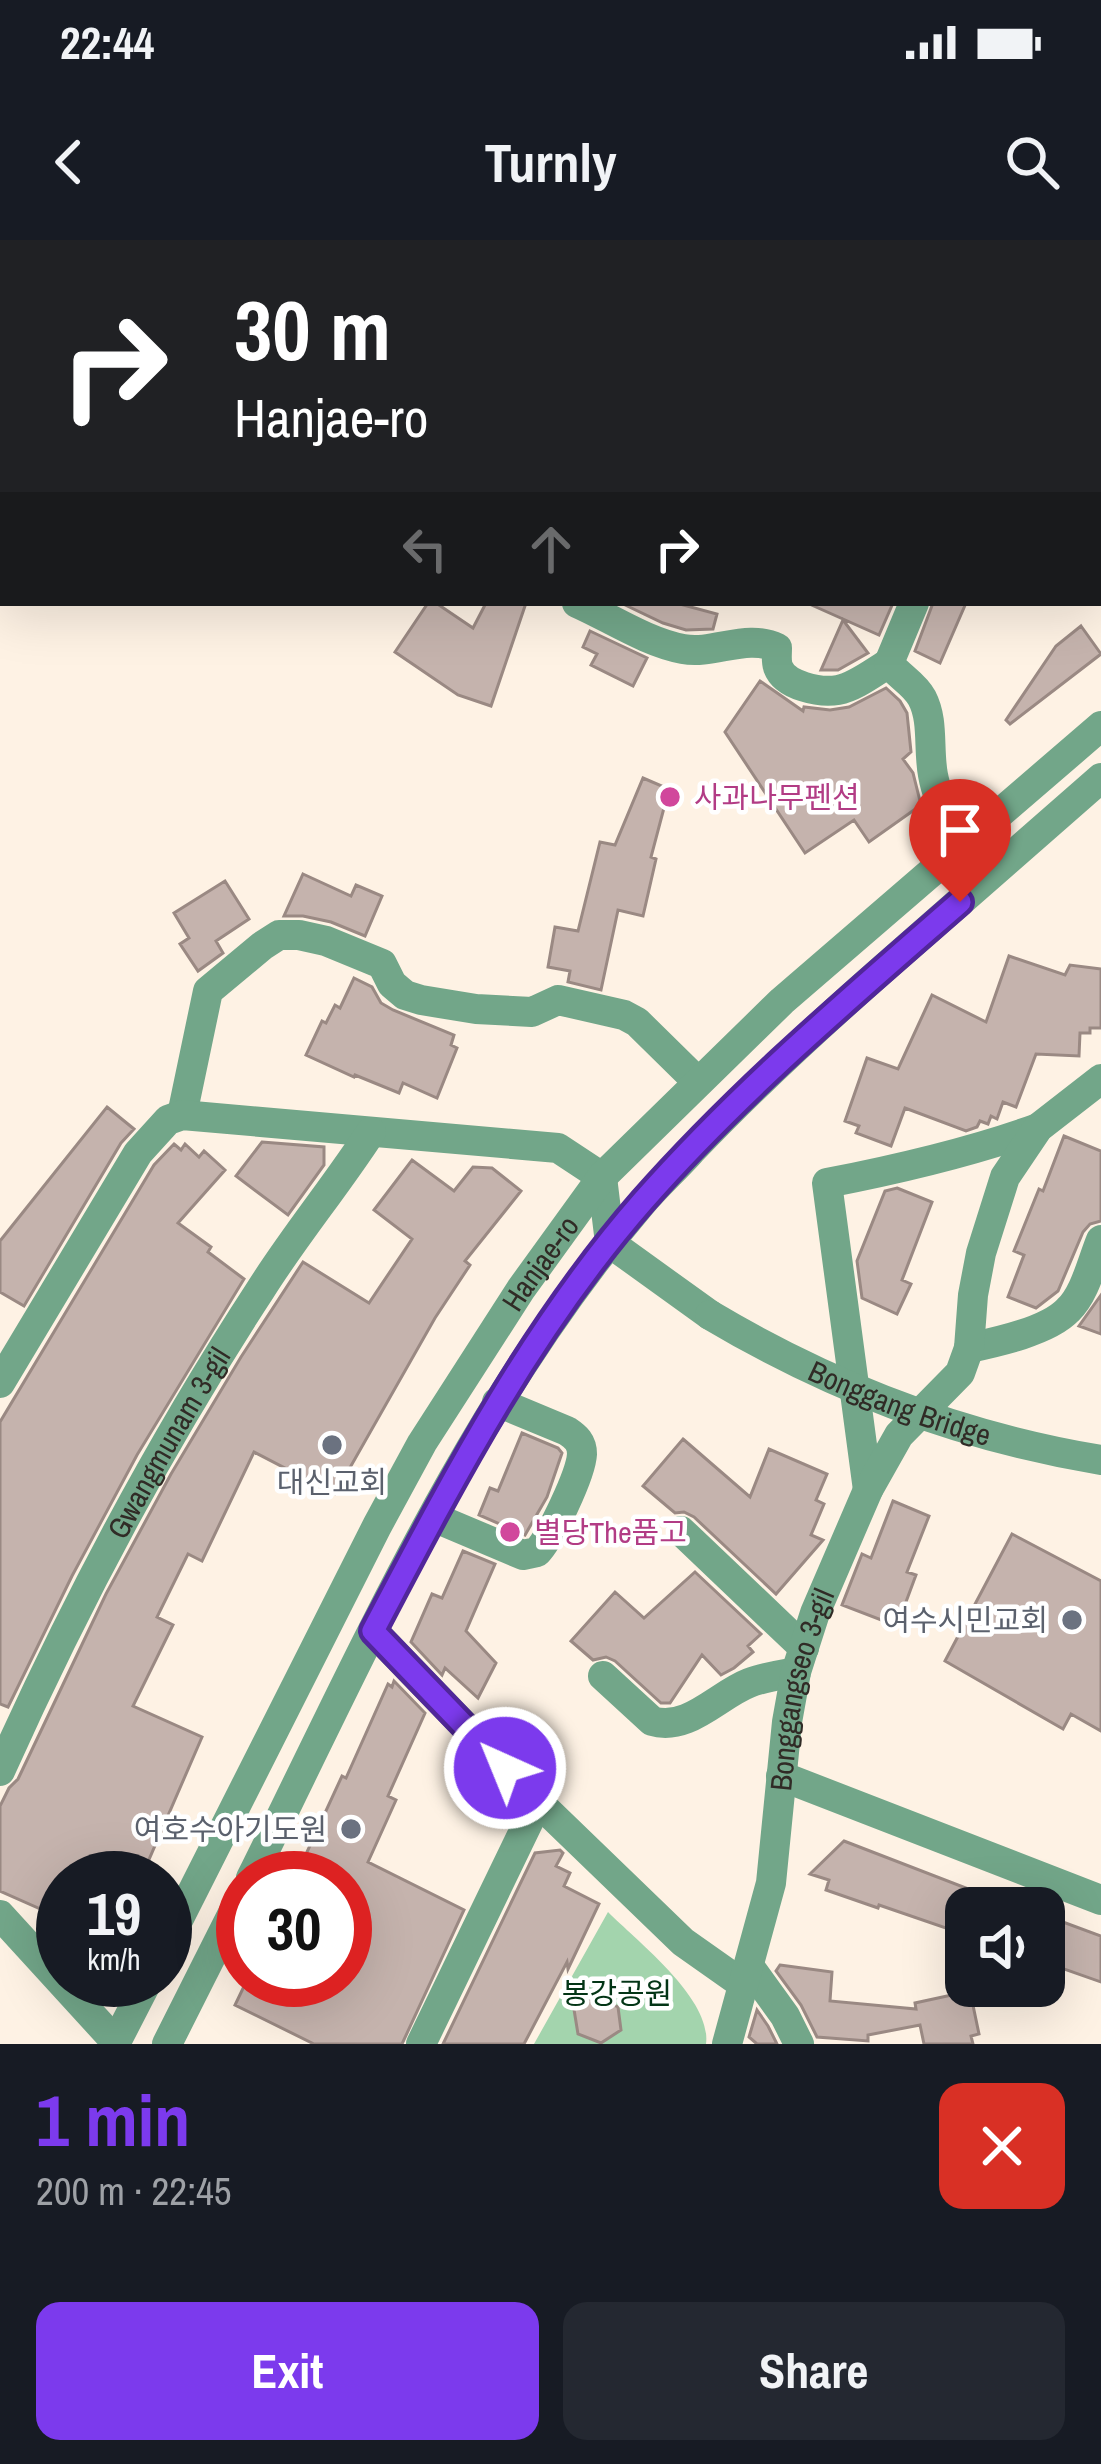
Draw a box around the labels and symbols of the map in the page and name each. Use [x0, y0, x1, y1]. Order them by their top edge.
place label: 사과나무펜션 [694, 777, 860, 817]
pin [909, 779, 1011, 902]
marker: 사과나무펜션 [657, 784, 683, 810]
street label: Hanjae-ro [492, 1208, 588, 1318]
street label: Gwangmunam 3-gil [97, 1339, 239, 1546]
street label: Bonggang Bridge [802, 1351, 996, 1455]
marker: 대신교회 [319, 1432, 345, 1458]
place label: 대신교회 [277, 1462, 387, 1502]
place label: 별당The품고 [534, 1512, 687, 1552]
marker: 별당The품고 [497, 1519, 523, 1545]
street label: Bonggangseo 3-gil [760, 1582, 843, 1793]
place label: 여수시민교회 [882, 1600, 1048, 1640]
marker: 여수시민교회 [1059, 1607, 1085, 1633]
position arrow [442, 1705, 568, 1831]
place label: 여호수아기도원 [134, 1809, 327, 1849]
marker: 여호수아기도원 [338, 1816, 364, 1842]
speed limit sign: 30 [216, 1851, 372, 2007]
park label: 봉강공원 [562, 1973, 672, 2013]

